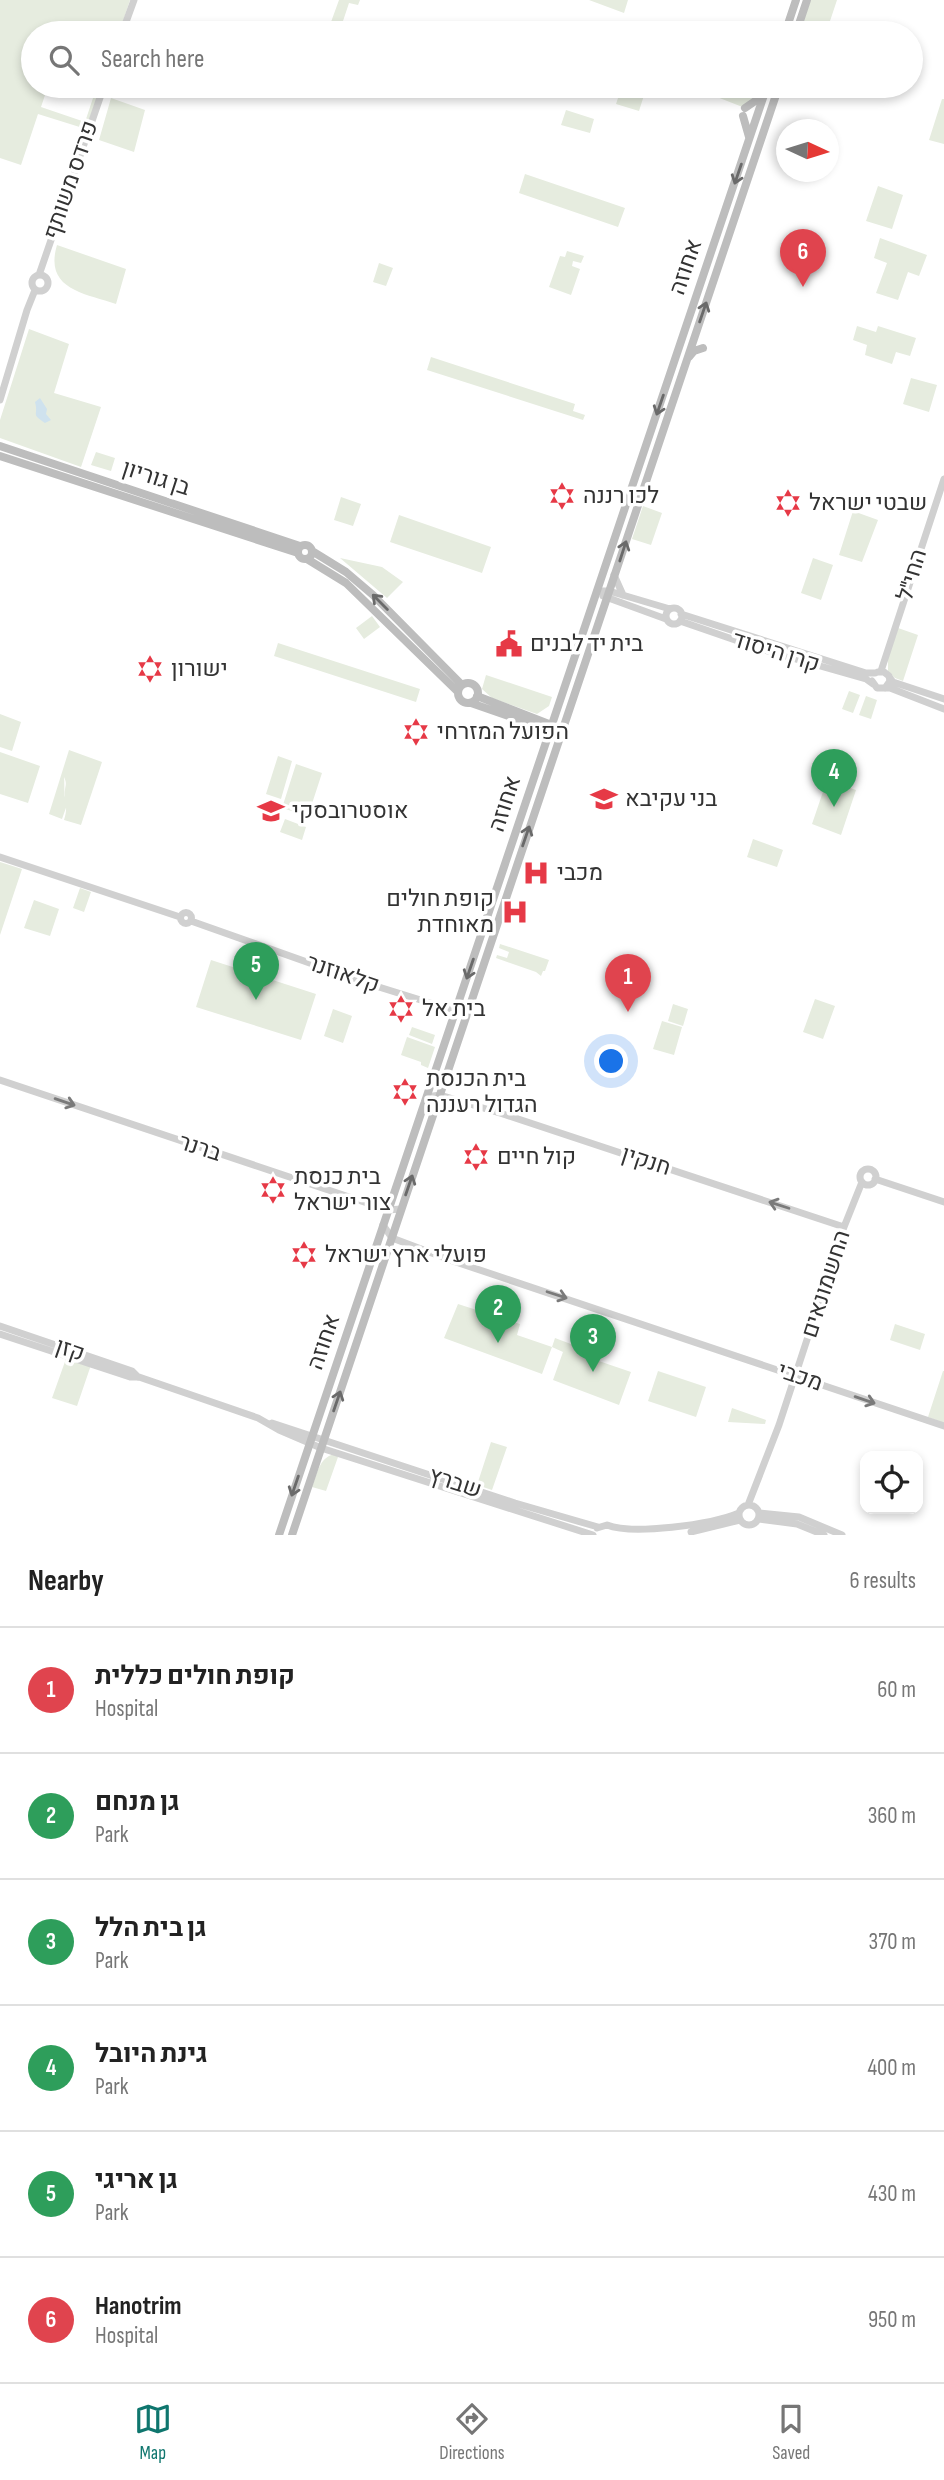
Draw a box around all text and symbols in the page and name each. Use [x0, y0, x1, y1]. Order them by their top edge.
search box [21, 21, 923, 98]
icon: search [45, 41, 83, 79]
text: Search here [101, 44, 204, 75]
street label: פרדס משותף [38, 117, 104, 243]
north arrow [776, 119, 839, 182]
one-way arrow [731, 162, 743, 184]
pin: 6 [780, 229, 826, 287]
street label: אחוזה [663, 235, 709, 299]
one-way arrow [697, 301, 710, 323]
one-way arrow [653, 394, 665, 416]
street label: בן גוריון [119, 454, 193, 502]
synagogue icon: לכו רננה [547, 481, 577, 511]
place label: לכו רננה [583, 482, 659, 510]
synagogue icon: שבטי ישראל [773, 488, 803, 518]
place label: שבטי ישראל [809, 489, 927, 517]
one-way arrow [617, 540, 630, 562]
street label: החי"ל [891, 546, 933, 604]
one-way arrow [371, 594, 388, 611]
street label: קרן היסוד [729, 625, 823, 679]
public building icon: בית יד לבנים [494, 629, 524, 659]
place label: בית יד לבנים [530, 630, 643, 658]
synagogue icon: ישורון [135, 654, 165, 684]
place label: ישורון [171, 655, 228, 683]
synagogue icon: הפועל המזרחי [401, 717, 431, 747]
place label: הפועל המזרחי [437, 718, 569, 746]
pin: 4 [811, 749, 857, 807]
street label: אחוזה [483, 772, 527, 836]
school or university icon: בני עקיבא [589, 784, 619, 814]
place label: בני עקיבא [625, 785, 717, 813]
school or university icon: אוסטרובסקי [256, 796, 286, 826]
place label: אוסטרובסקי [292, 797, 408, 825]
one-way arrow [520, 825, 533, 847]
hospital icon: מכבי [521, 858, 551, 888]
place label: מכבי [557, 859, 603, 887]
place label: קופת חולים מאוחדת [386, 885, 494, 939]
hospital icon: קופת חולים מאוחדת [500, 897, 530, 927]
pin: 5 [233, 942, 279, 1000]
street label: קלאוזנר [303, 948, 383, 1000]
pin: 1 [605, 954, 651, 1012]
one-way arrow [463, 958, 476, 980]
synagogue icon: בית אל [386, 994, 416, 1024]
place label: בית אל [422, 995, 486, 1023]
your location [594, 1044, 628, 1078]
place label: בית הכנסת הגדול רעננה [426, 1065, 537, 1119]
synagogue icon: בית הכנסת הגדול רעננה [390, 1077, 420, 1107]
one-way arrow [53, 1097, 75, 1109]
street label: ברנר [175, 1128, 225, 1168]
street label: חנקין [618, 1140, 674, 1182]
synagogue icon: קול חיים [461, 1142, 491, 1172]
place label: קול חיים [497, 1143, 576, 1171]
place label: בית כנסת צור ישראל [294, 1163, 391, 1217]
one-way arrow [404, 1174, 416, 1196]
synagogue icon: בית כנסת צור ישראל [258, 1175, 288, 1205]
one-way arrow [769, 1198, 791, 1210]
street label: החשמונאים [795, 1227, 857, 1341]
synagogue icon: פועלי ארץ ישראל [289, 1240, 319, 1270]
place label: פועלי ארץ ישראל [325, 1241, 487, 1269]
pin: 2 [475, 1285, 521, 1343]
one-way arrow [546, 1290, 568, 1303]
street label: אחוזה [301, 1310, 347, 1374]
pin: 3 [570, 1314, 616, 1372]
street label: קזן [52, 1332, 88, 1368]
street label: מכבי [774, 1356, 826, 1398]
one-way arrow [332, 1390, 344, 1412]
one-way arrow [854, 1395, 876, 1407]
map controls [860, 1451, 923, 1514]
button: locate [860, 1451, 923, 1514]
street label: שברץ [425, 1461, 485, 1505]
one-way arrow [288, 1475, 301, 1497]
text: Nearby [28, 1563, 104, 1599]
text: 6 results [850, 1567, 916, 1595]
text: קופת חולים כללית [95, 1661, 295, 1692]
text: 1 [46, 1676, 56, 1704]
text: 60 m [877, 1676, 916, 1704]
text: Hospital [95, 1695, 158, 1723]
text: גן מנחם [95, 1787, 180, 1818]
text: 2 [46, 1802, 56, 1830]
text: 360 m [868, 1802, 916, 1830]
text: Park [95, 1821, 129, 1849]
text: גן בית הלל [95, 1913, 207, 1944]
text: 3 [46, 1928, 56, 1956]
text: 370 m [869, 1928, 916, 1956]
text: Park [95, 1947, 129, 1975]
text: גינת היובל [95, 2039, 208, 2070]
text: 4 [46, 2054, 56, 2082]
text: 400 m [867, 2054, 916, 2082]
text: Park [95, 2073, 129, 2101]
text: גן אריגי [95, 2165, 178, 2196]
text: 5 [46, 2180, 56, 2208]
text: 430 m [868, 2180, 916, 2208]
text: Park [95, 2199, 129, 2227]
text: Hanotrim [95, 2291, 182, 2322]
text: 6 [46, 2306, 56, 2334]
text: 950 m [868, 2306, 916, 2334]
text: Hospital [95, 2322, 158, 2350]
tab: Map [134, 2400, 172, 2465]
tab: Directions [439, 2400, 505, 2465]
tab: Saved [772, 2400, 810, 2465]

